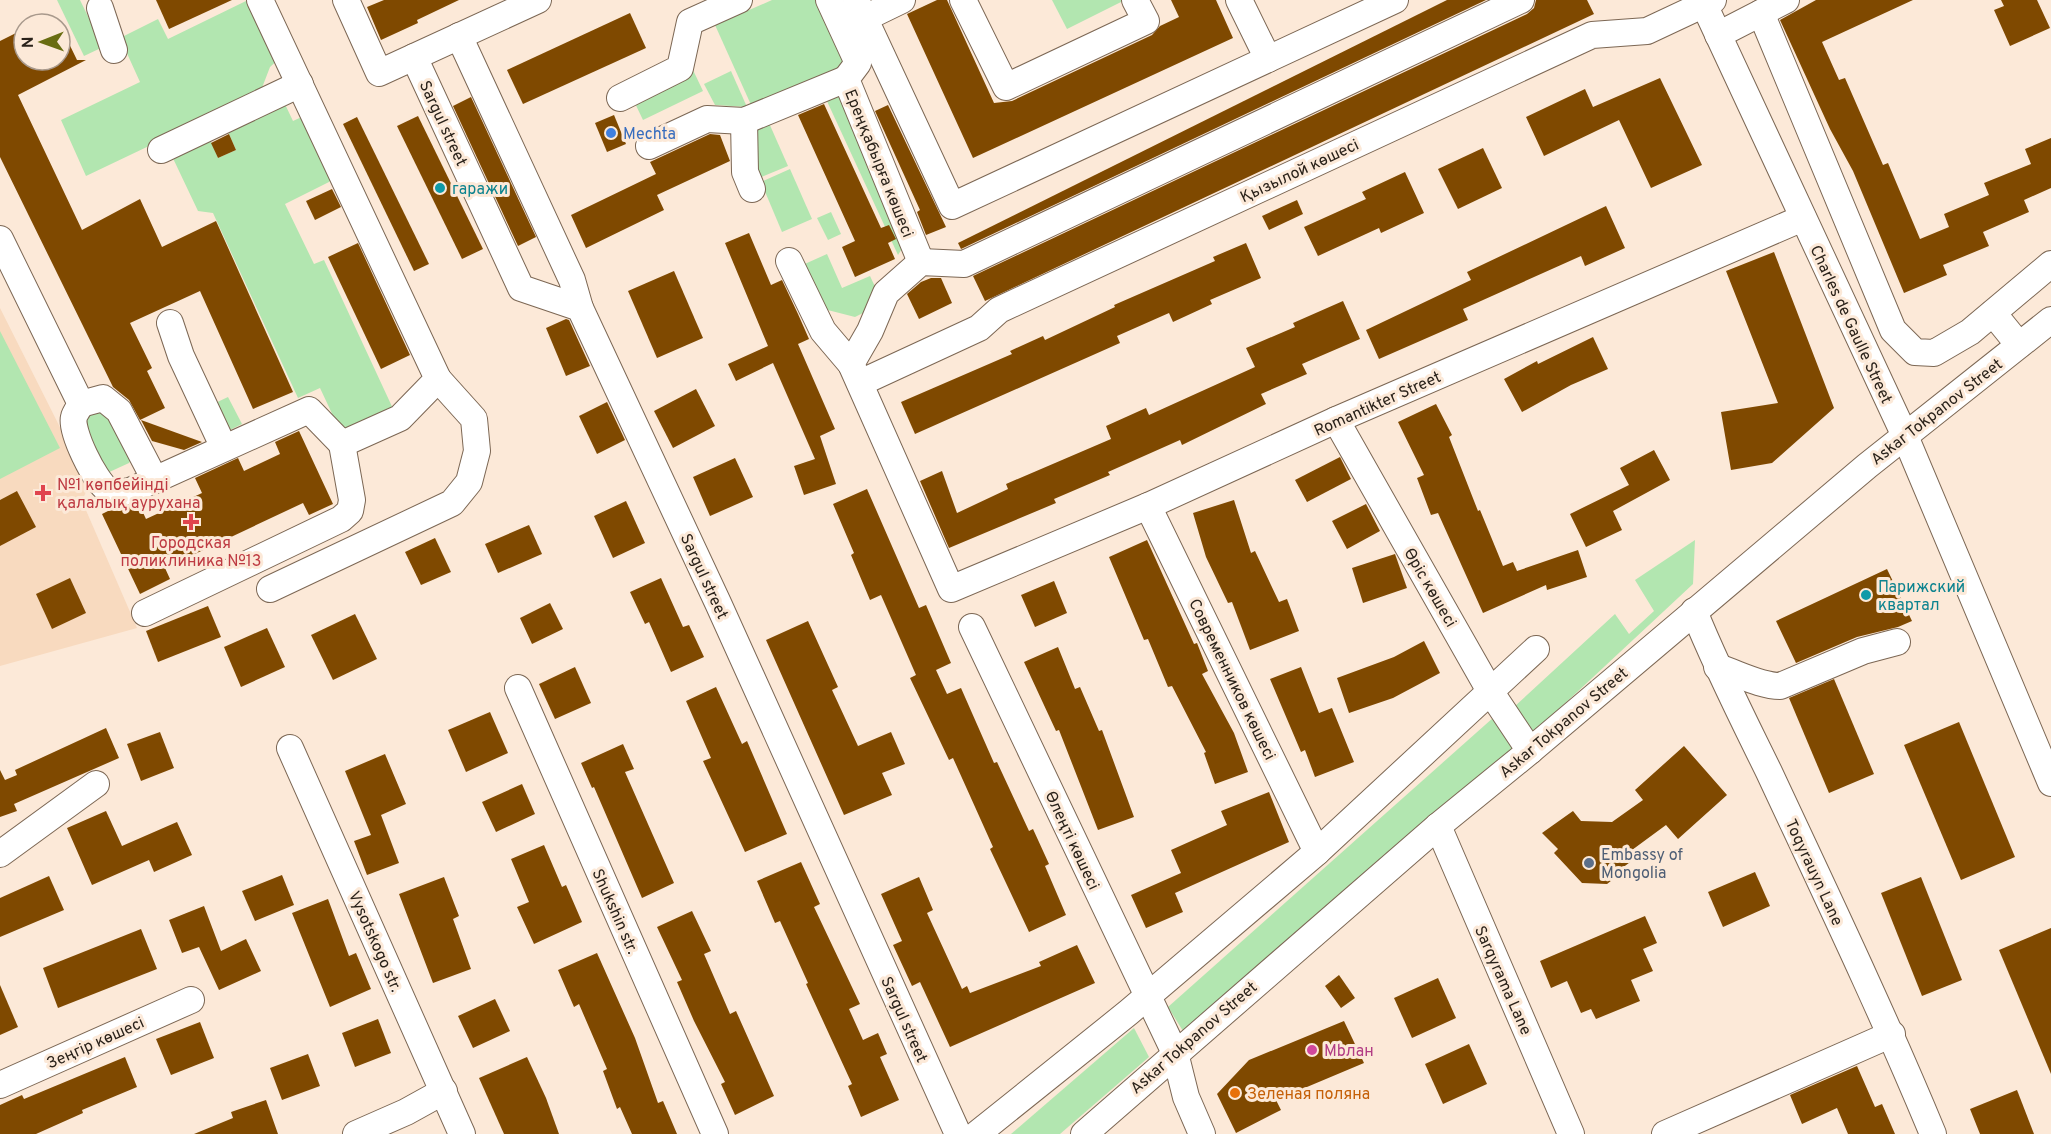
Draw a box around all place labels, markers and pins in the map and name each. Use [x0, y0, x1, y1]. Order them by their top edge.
place label: Mechta [623, 125, 676, 145]
marker: Mechta [604, 126, 618, 140]
place label: гаражи [452, 180, 508, 200]
marker: гаражи [433, 181, 447, 195]
place label: №1 көпбейінді қалалық аурухана [57, 476, 200, 514]
marker: №1 көпбейінді қалалық аурухана [34, 484, 52, 502]
marker: Городская поликлиника №13 [182, 513, 200, 531]
place label: Городская поликлиника №13 [121, 534, 261, 572]
place label: Парижский квартал [1878, 578, 1965, 616]
marker: Парижский квартал [1859, 588, 1873, 602]
place label: Embassy of Mongolia [1601, 846, 1683, 884]
marker: Embassy of Mongolia [1582, 856, 1596, 870]
place label: Мbлан [1324, 1042, 1374, 1062]
marker: Мbлан [1305, 1043, 1319, 1057]
place label: Зеленая поляна [1247, 1085, 1370, 1105]
marker: Зеленая поляна [1228, 1086, 1242, 1100]

